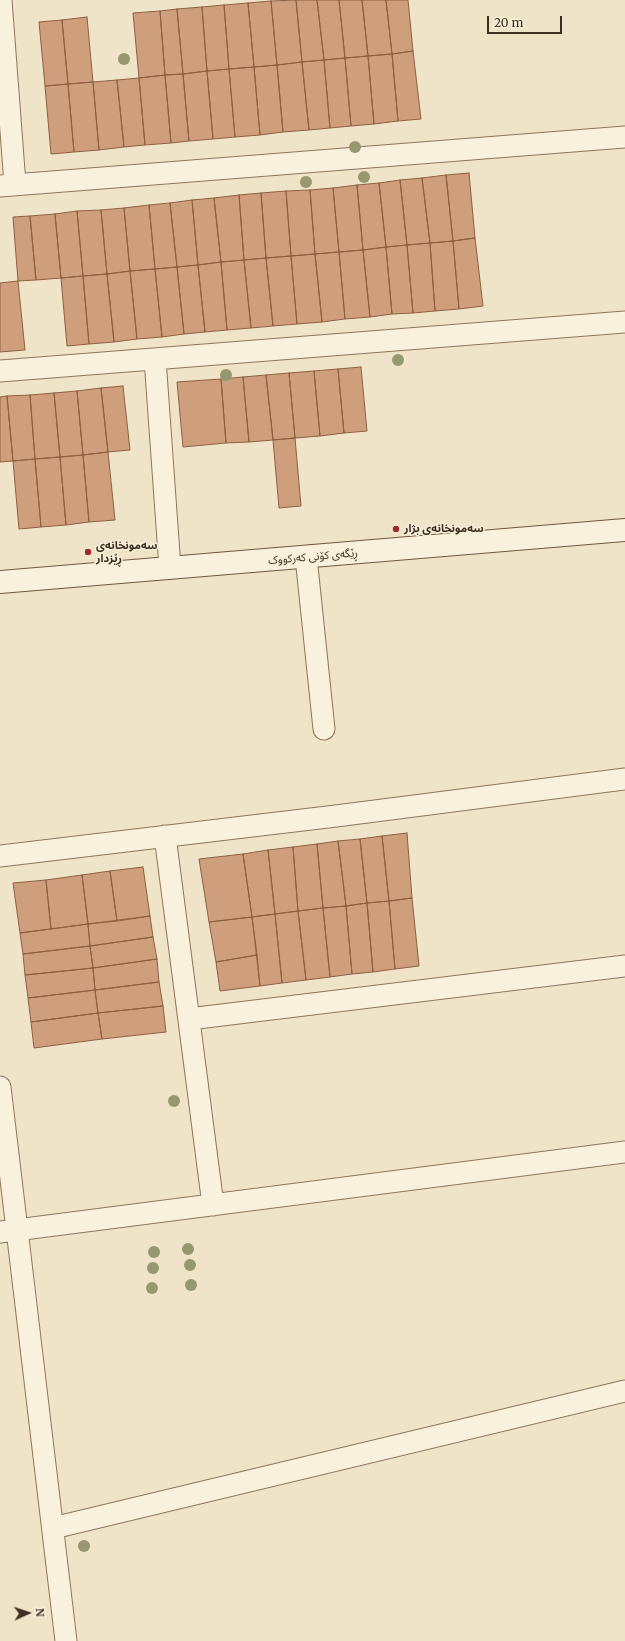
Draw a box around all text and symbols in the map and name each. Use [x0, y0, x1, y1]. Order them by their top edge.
scale bar [489, 8, 564, 34]
text: 20 m [494, 15, 523, 30]
place label: سەمونخانەی بژار [404, 522, 484, 536]
marker: سەمونخانەی بژار [391, 524, 401, 534]
place label: سەمونخانەی ڕێزدار [96, 539, 158, 565]
marker: سەمونخانەی ڕێزدار [83, 547, 93, 557]
street label: ڕێگەی کۆنی کەرکووک [268, 547, 358, 567]
north arrow [8, 1593, 48, 1633]
text: N [33, 1608, 47, 1617]

